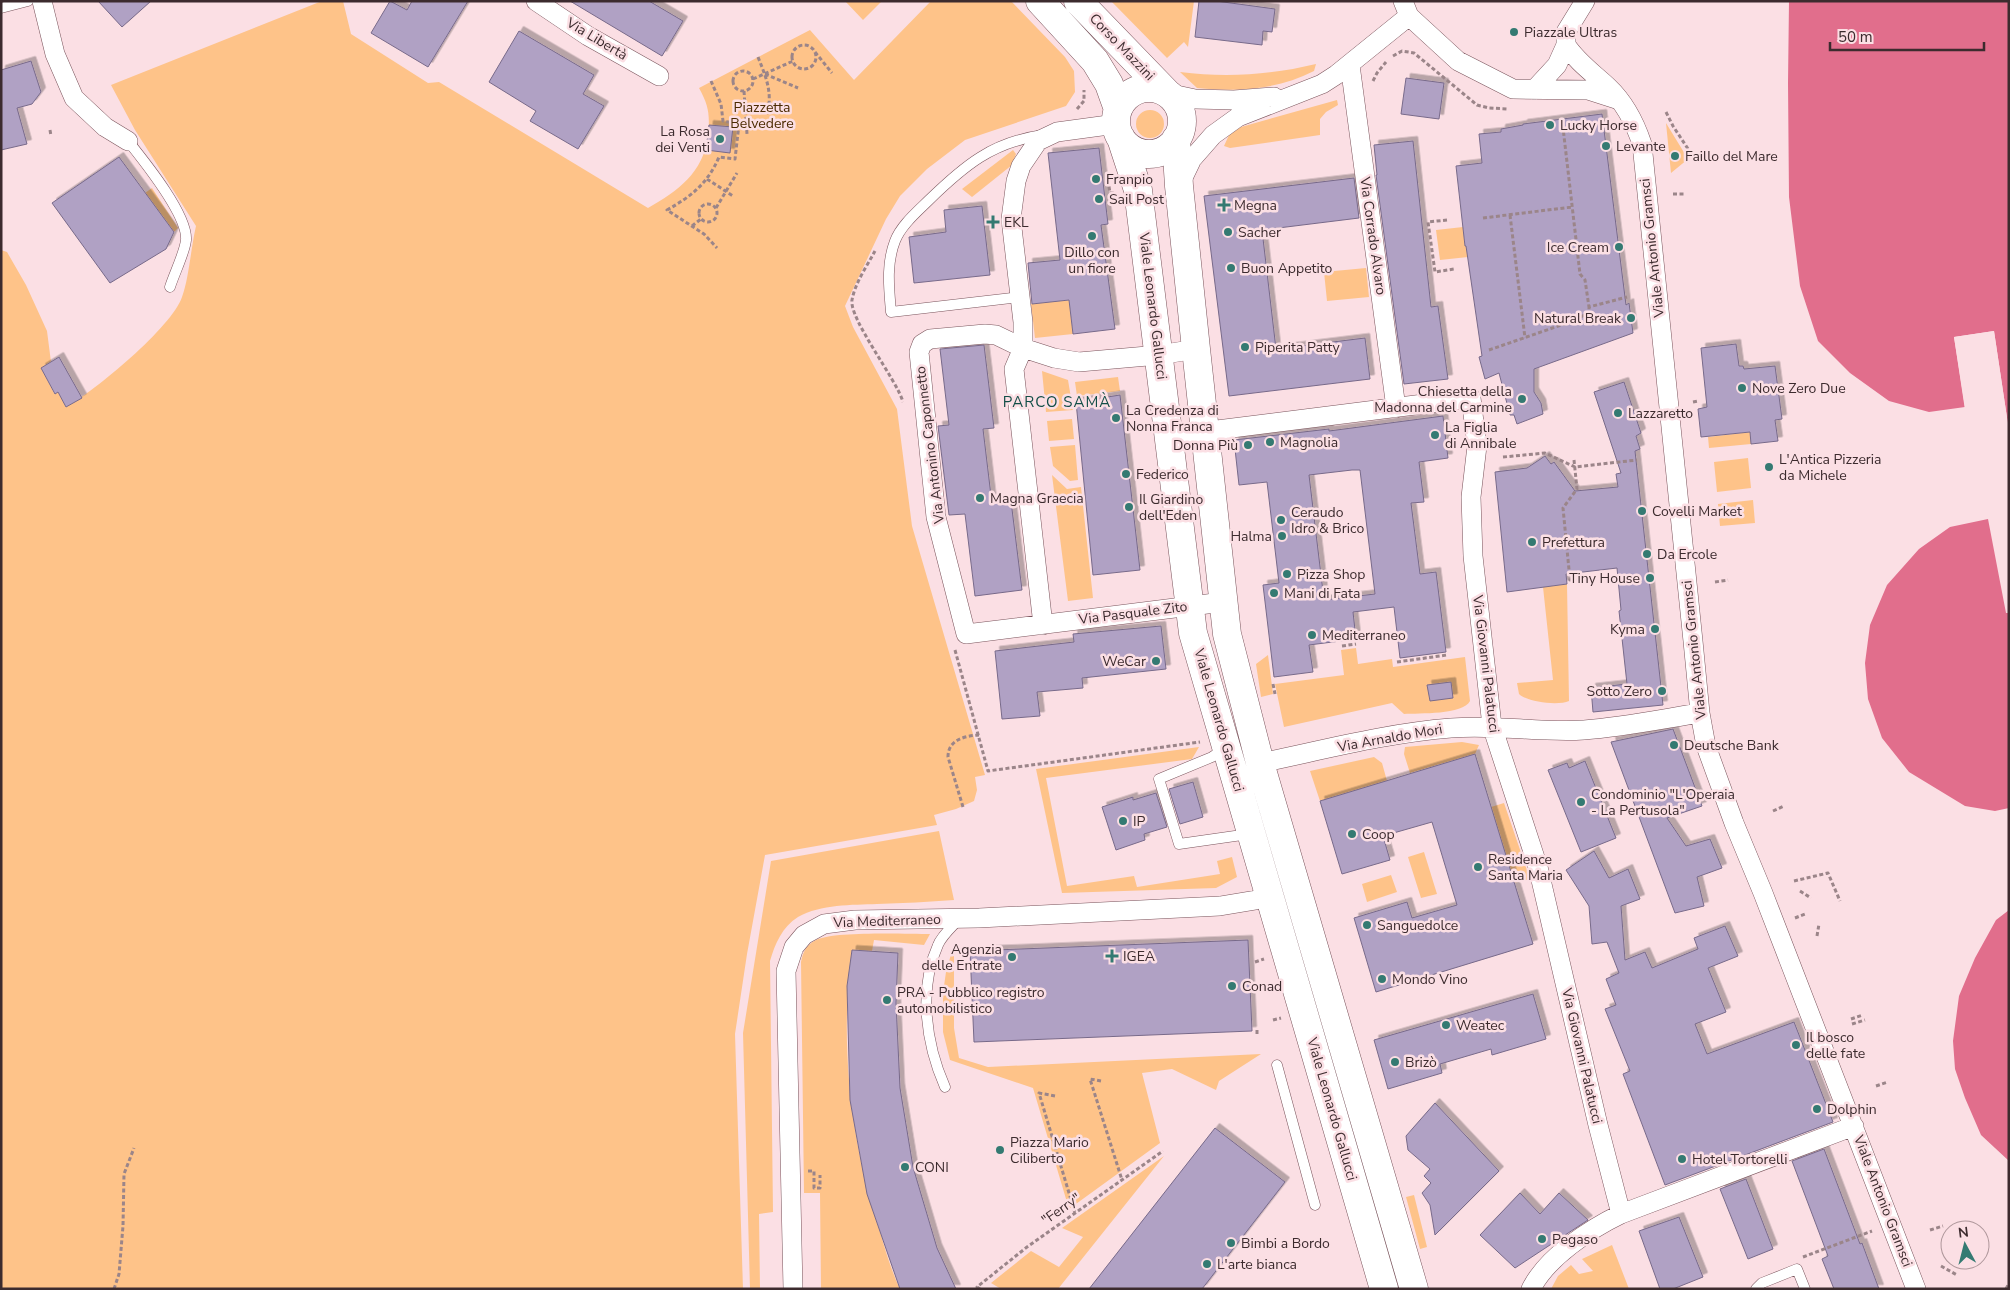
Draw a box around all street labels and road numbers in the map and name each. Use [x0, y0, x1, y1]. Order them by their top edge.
street label: Corso Mazzini [1085, 9, 1159, 85]
street label: Via Libertà [562, 13, 631, 65]
street label: Via Corrado Alvaro [1355, 175, 1391, 296]
street label: Viale Antonio Gramsci [1635, 178, 1669, 319]
street label: Viale Leonardo Gallucci [1134, 230, 1171, 381]
street label: Via Antonino Caponnetto [911, 365, 949, 526]
street label: Viale Antonio Gramsci [1677, 580, 1711, 721]
street label: Via Giovanni Palatucci [1468, 593, 1504, 734]
street label: Via Pasquale Zito [1077, 597, 1189, 629]
street label: Viale Leonardo Gallucci [1189, 645, 1249, 794]
street label: Via Arnaldo Mori [1335, 719, 1444, 757]
street label: Via Mediterraneo [832, 910, 941, 932]
street label: Via Giovanni Palatucci [1557, 985, 1607, 1126]
street label: Viale Leonardo Gallucci [1302, 1034, 1362, 1183]
street label: Viale Antonio Gramsci [1849, 1131, 1917, 1270]
street label: "Ferry" [1038, 1189, 1084, 1229]

